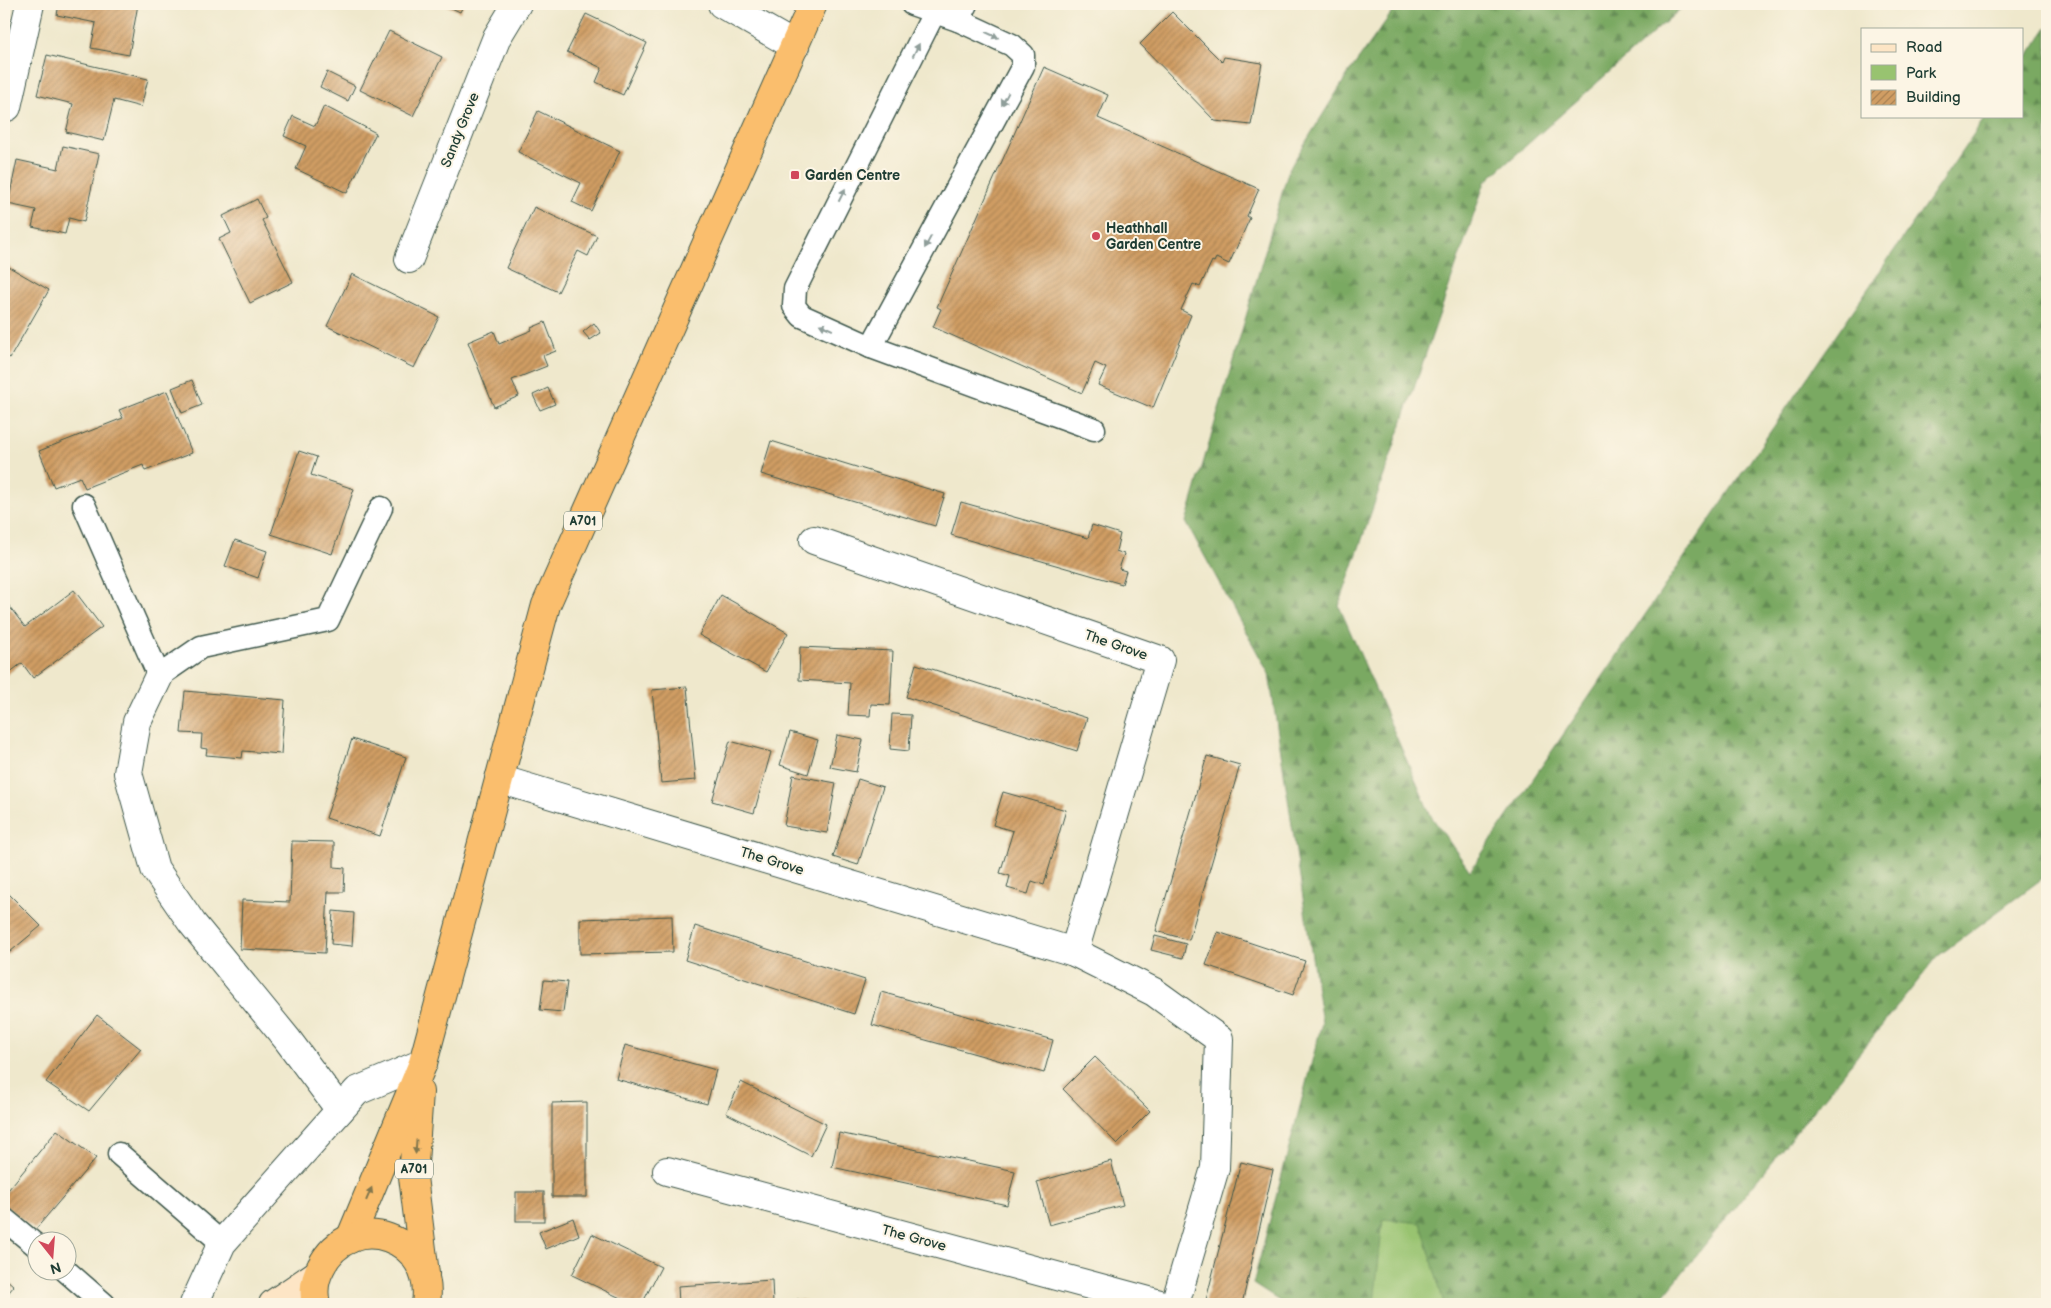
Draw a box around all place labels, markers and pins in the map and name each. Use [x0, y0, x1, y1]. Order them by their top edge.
place label: Garden Centre [805, 167, 900, 184]
marker: Garden Centre [789, 169, 801, 181]
place label: Heathhall Garden Centre [1106, 220, 1201, 253]
marker: Heathhall Garden Centre [1090, 230, 1102, 242]

